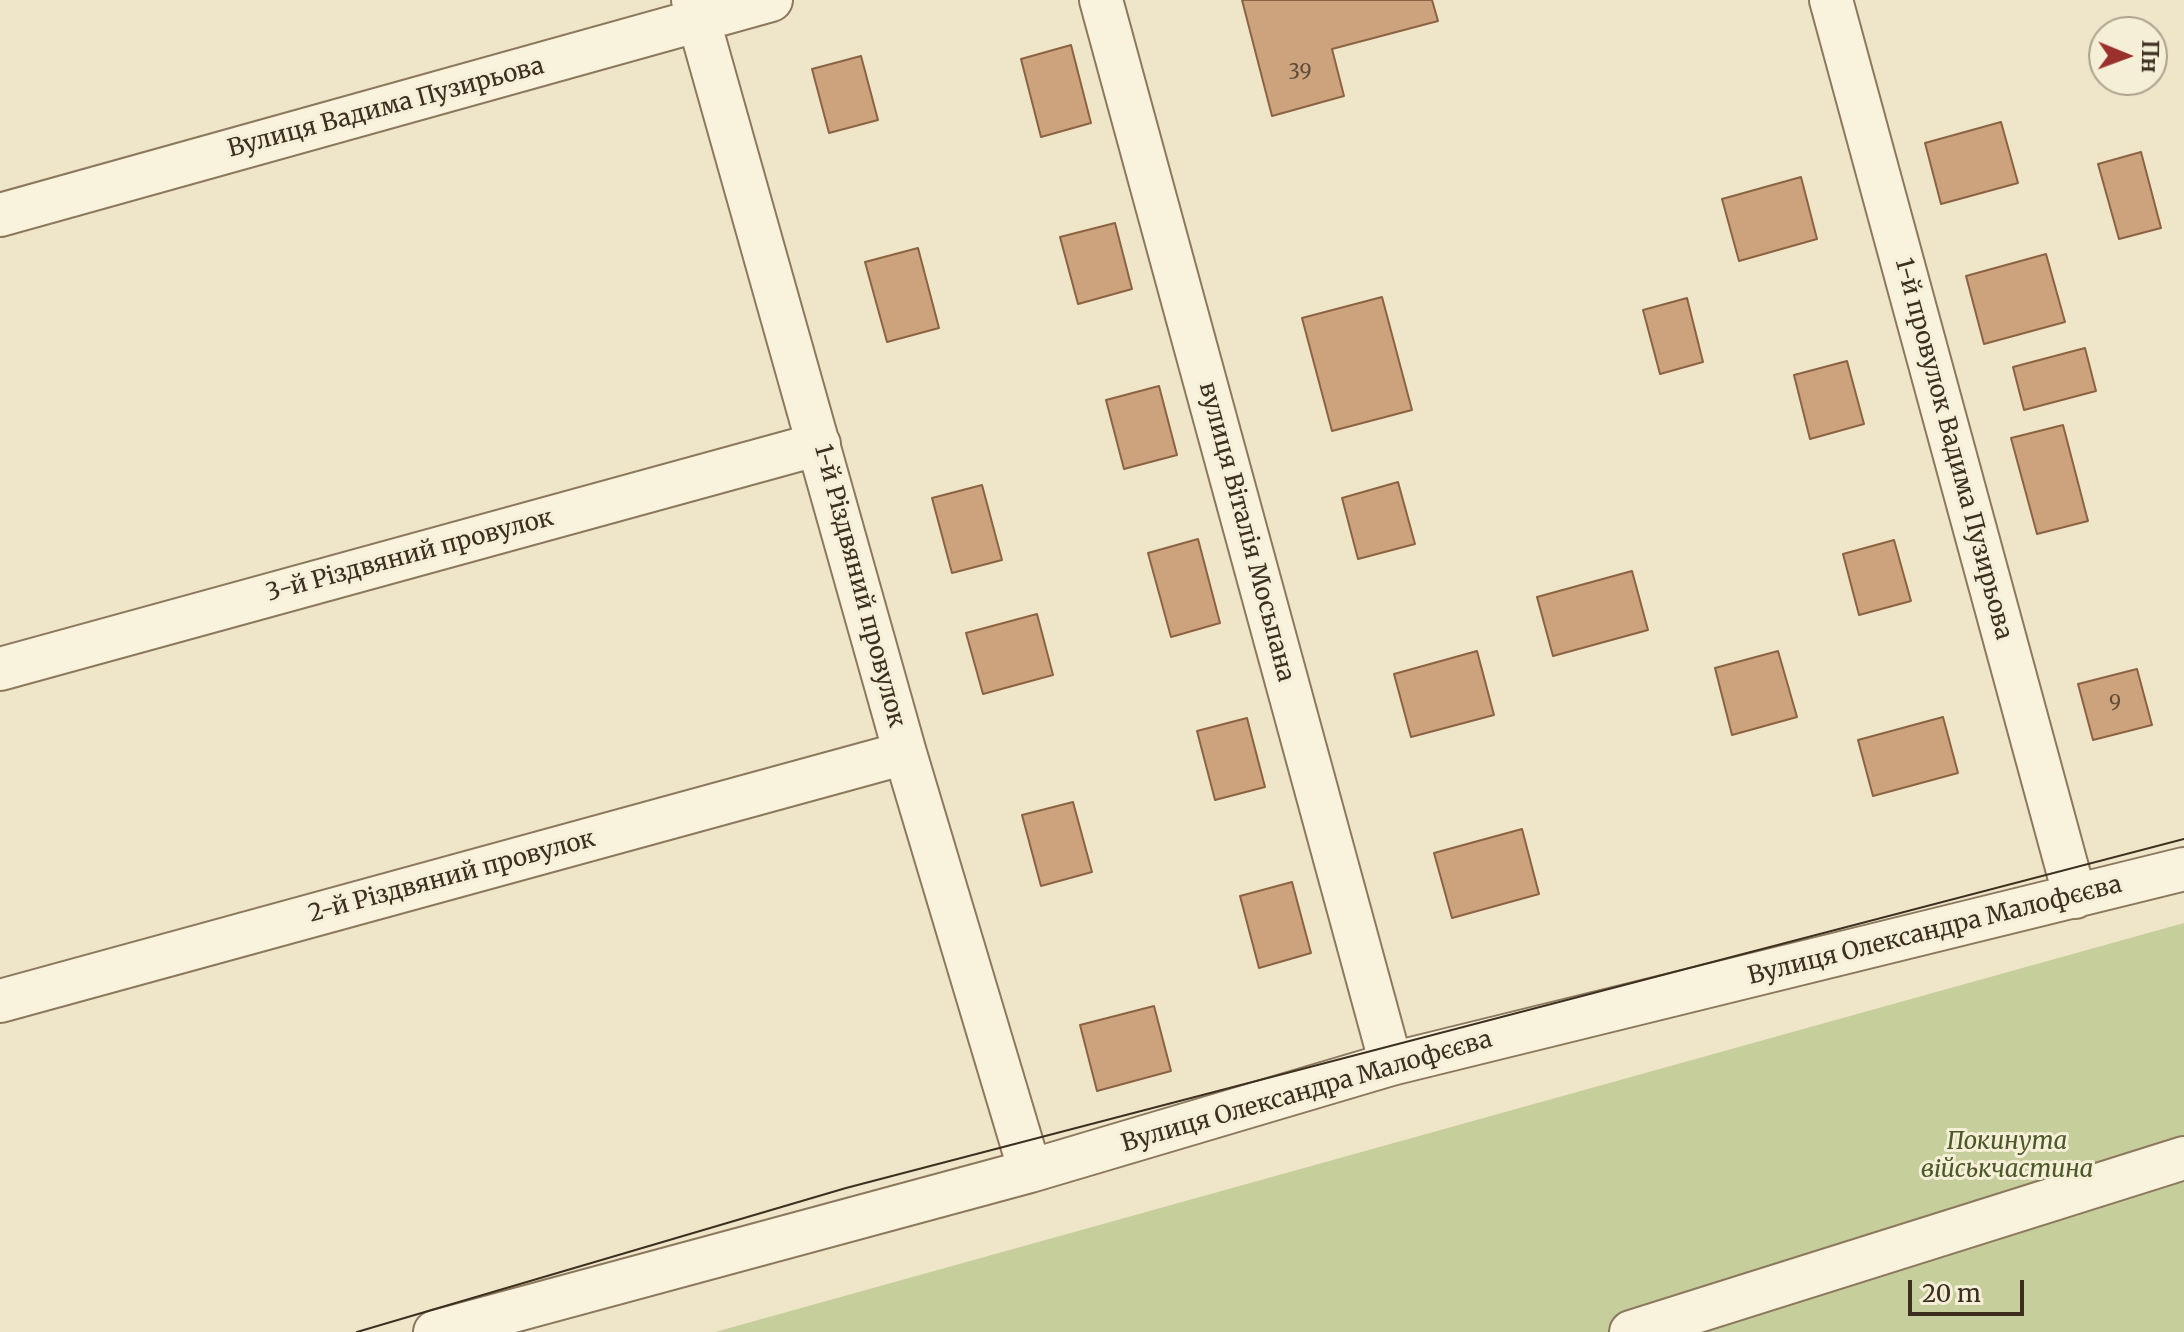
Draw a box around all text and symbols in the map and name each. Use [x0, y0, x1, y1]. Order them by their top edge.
north arrow [2088, 16, 2168, 96]
text: Пн [2136, 40, 2164, 73]
street label: Вулиця Вадима Пузирьова [225, 52, 547, 164]
house number: 39 [1289, 61, 1311, 85]
street label: 1-й провулок Вадима Пузирьова [1888, 255, 2018, 643]
street label: вулиця Віталія Мосьпана [1192, 379, 1300, 685]
street label: 1-й Різдвяний провулок [807, 441, 911, 731]
street label: 3-й Різдвяний провулок [263, 504, 557, 608]
house number: 9 [2109, 692, 2121, 716]
street label: 2-й Різдвяний провулок [306, 825, 598, 929]
street label: Вулиця Олександра Малофєєва [1745, 871, 2125, 991]
street label: Вулиця Олександра Малофєєва [1118, 1025, 1496, 1159]
park label: Покинута військчастина [1921, 1128, 2093, 1184]
scale bar [1912, 1264, 2028, 1314]
text: 20 m [1922, 1278, 1981, 1309]

